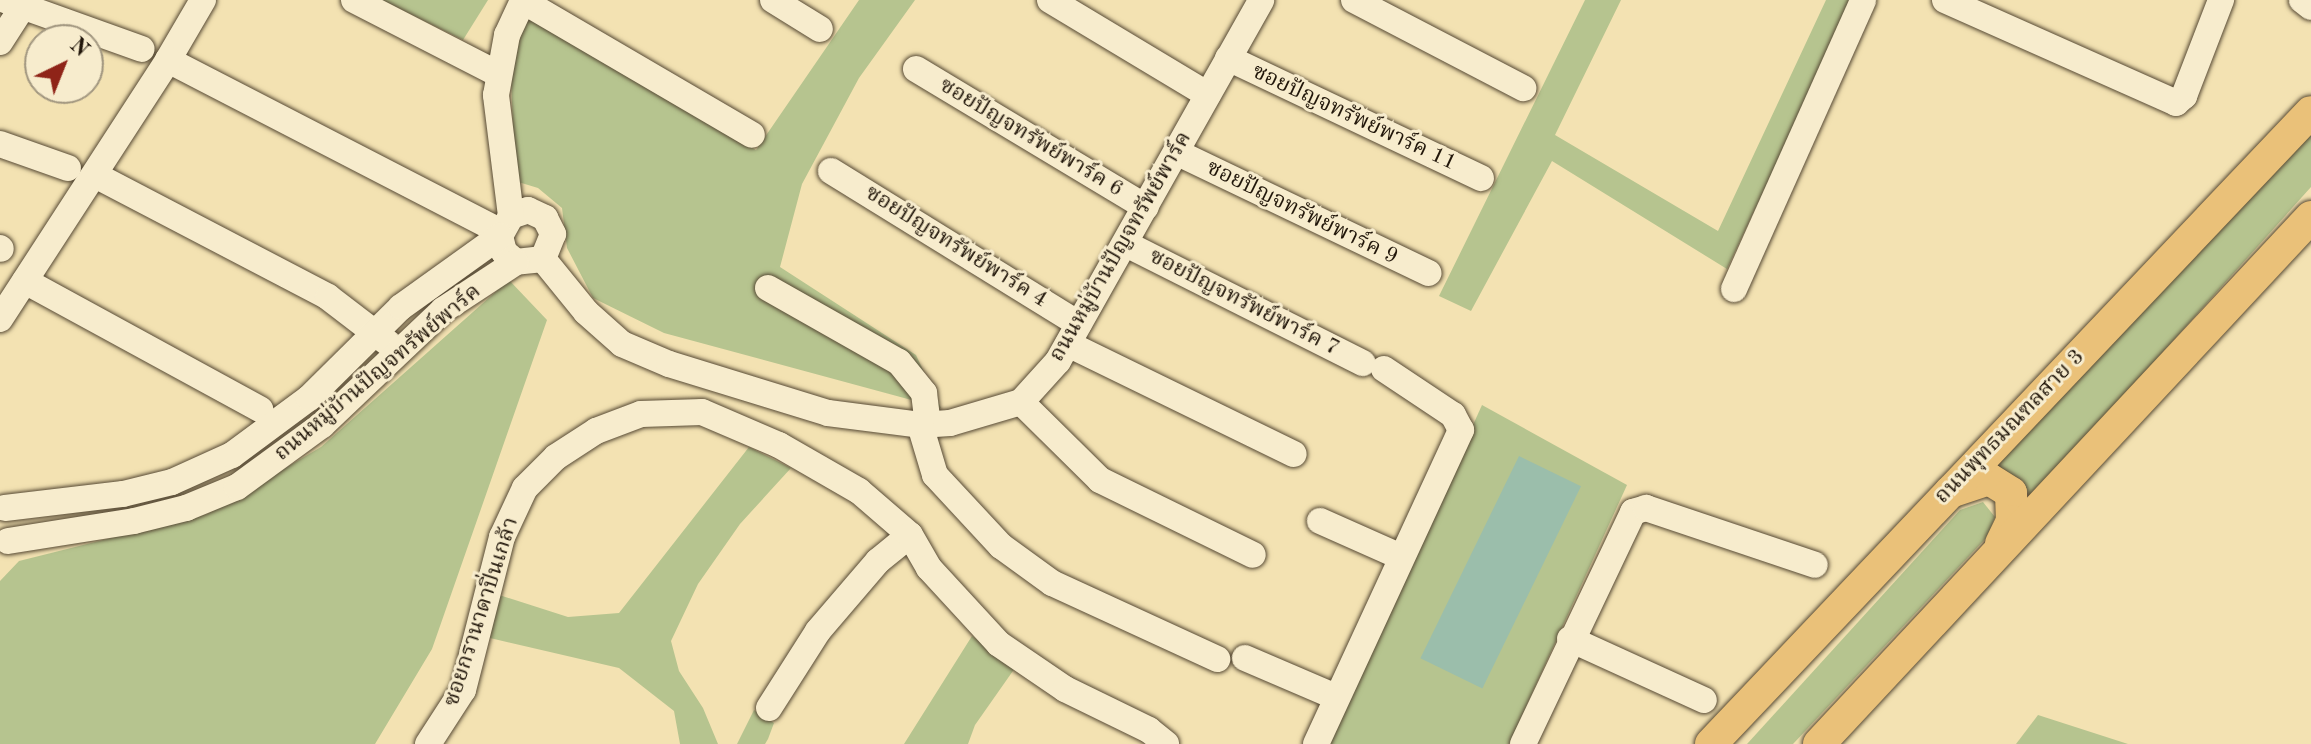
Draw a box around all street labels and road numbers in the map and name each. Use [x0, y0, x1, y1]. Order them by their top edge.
street label: ซอยปัญจทรัพย์พาร์ค 11 [1248, 59, 1460, 177]
street label: ซอยปัญจทรัพย์พาร์ค 6 [934, 73, 1128, 203]
street label: ถนนหมู่บ้านปัญจทรัพย์พาร์ค [1044, 127, 1198, 367]
street label: ซอยปัญจทรัพย์พาร์ค 9 [1202, 155, 1402, 271]
street label: ซอยปัญจทรัพย์พาร์ค 4 [860, 180, 1052, 314]
street label: ซอยปัญจทรัพย์พาร์ค 7 [1145, 244, 1343, 362]
street label: ถนนหมู่บ้านปัญจทรัพย์พาร์ค [269, 279, 487, 467]
street label: ถนนพุทธมณฑลสาย 3 [1930, 344, 2090, 510]
street label: ซอยกรานาดาปิ่นเกล้า [439, 514, 525, 710]

